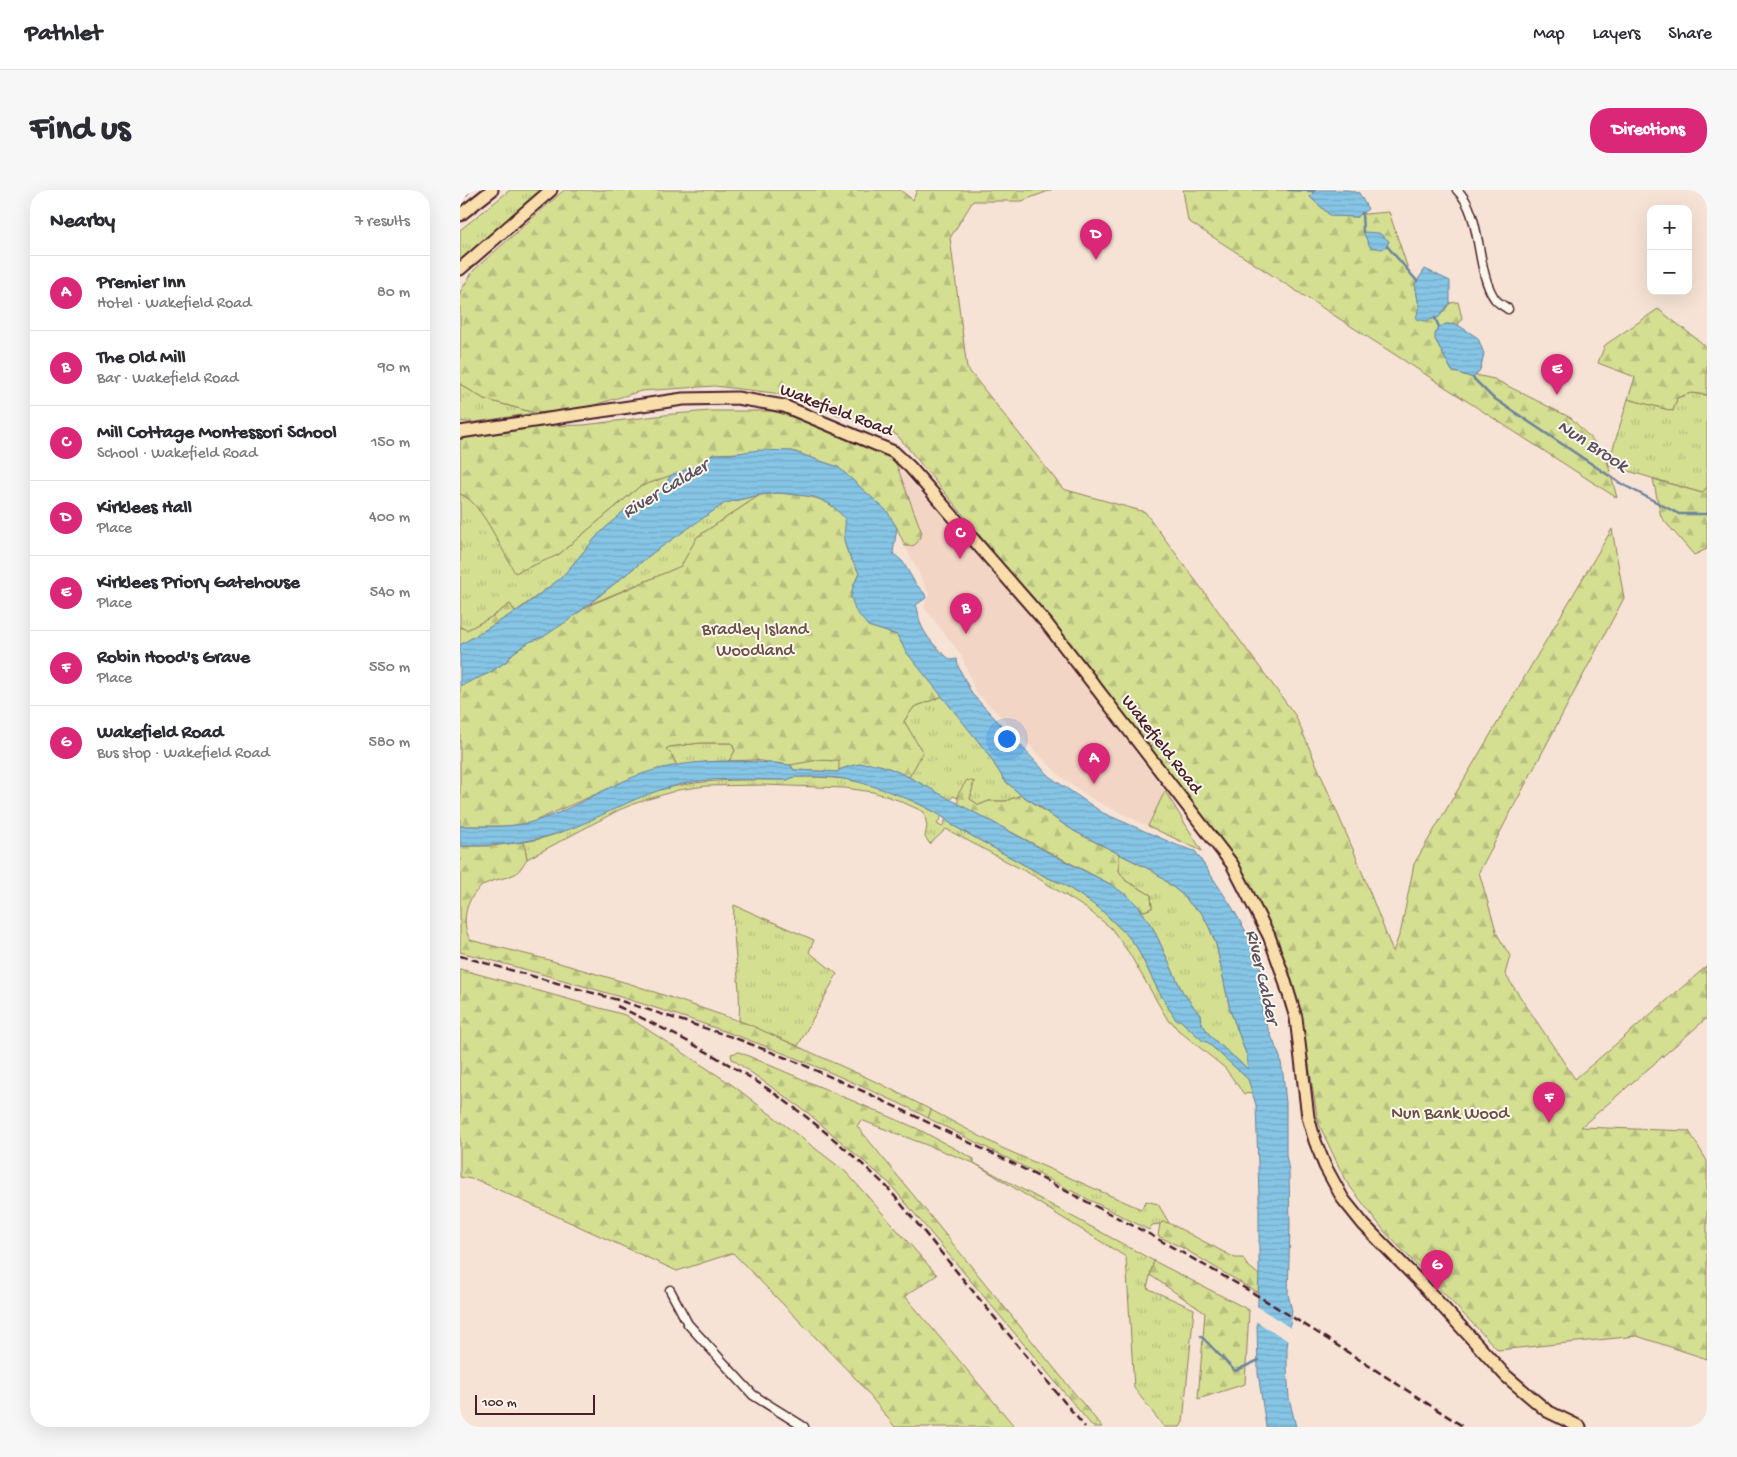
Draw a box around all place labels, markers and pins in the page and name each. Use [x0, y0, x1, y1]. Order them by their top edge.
pin: D [1080, 219, 1112, 260]
pin: E [1541, 354, 1573, 395]
pin: C [944, 518, 976, 559]
pin: B [950, 593, 982, 634]
pin: A [1078, 743, 1110, 784]
pin: F [1533, 1082, 1565, 1123]
pin: G [1421, 1250, 1453, 1291]

